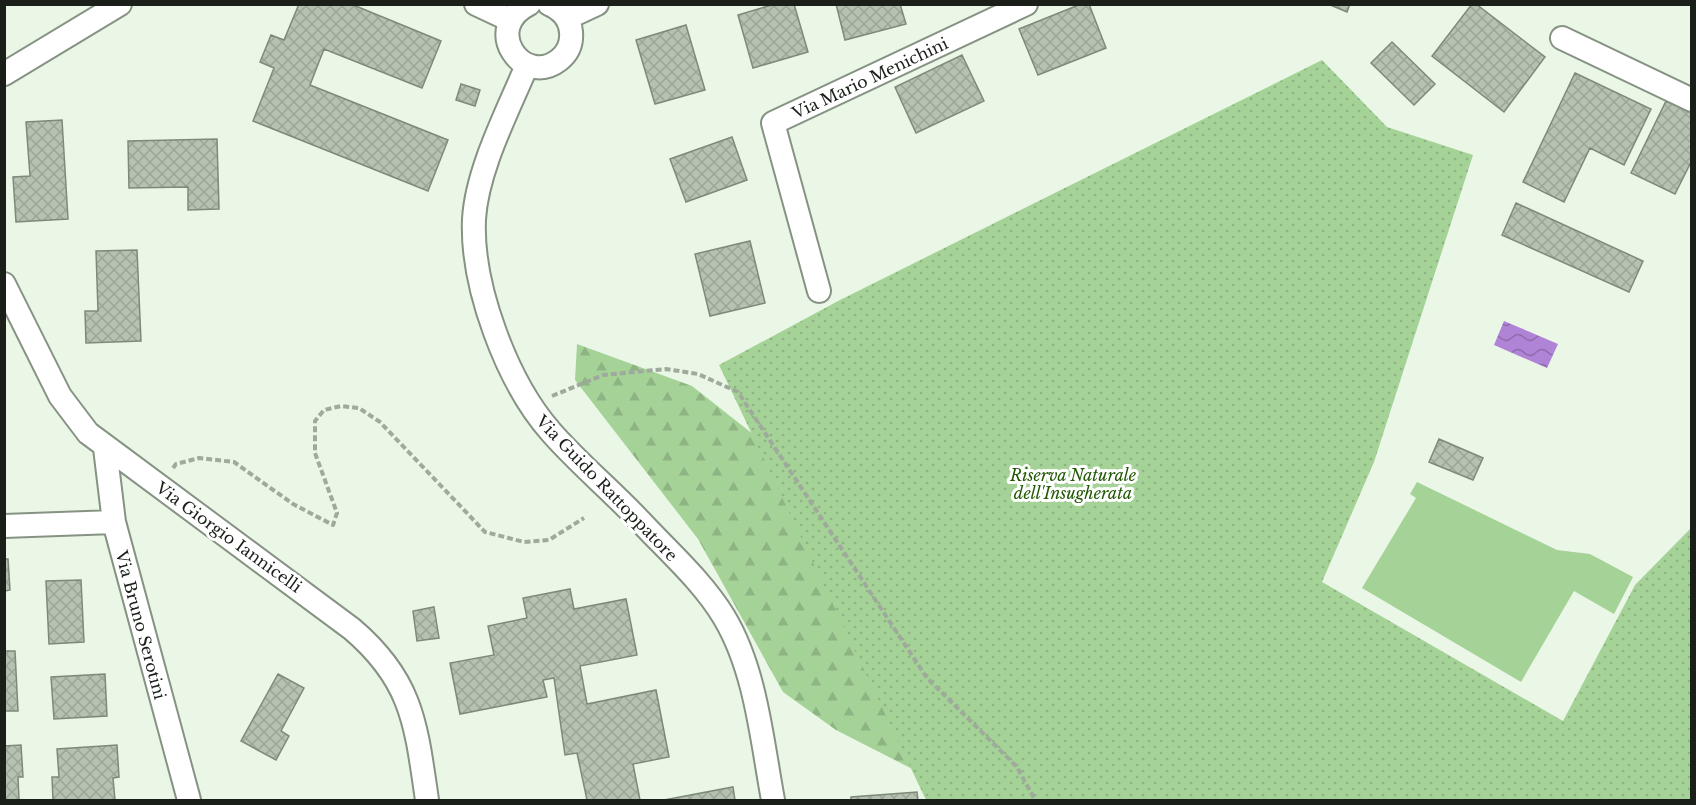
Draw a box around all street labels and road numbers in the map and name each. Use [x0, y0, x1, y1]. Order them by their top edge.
street label: Via Mario Menichini [788, 33, 952, 123]
street label: Via Guido Rattoppatore [531, 410, 682, 565]
street label: Via Giorgio Iannicelli [151, 477, 306, 597]
street label: Via Bruno Serotini [111, 547, 171, 702]

